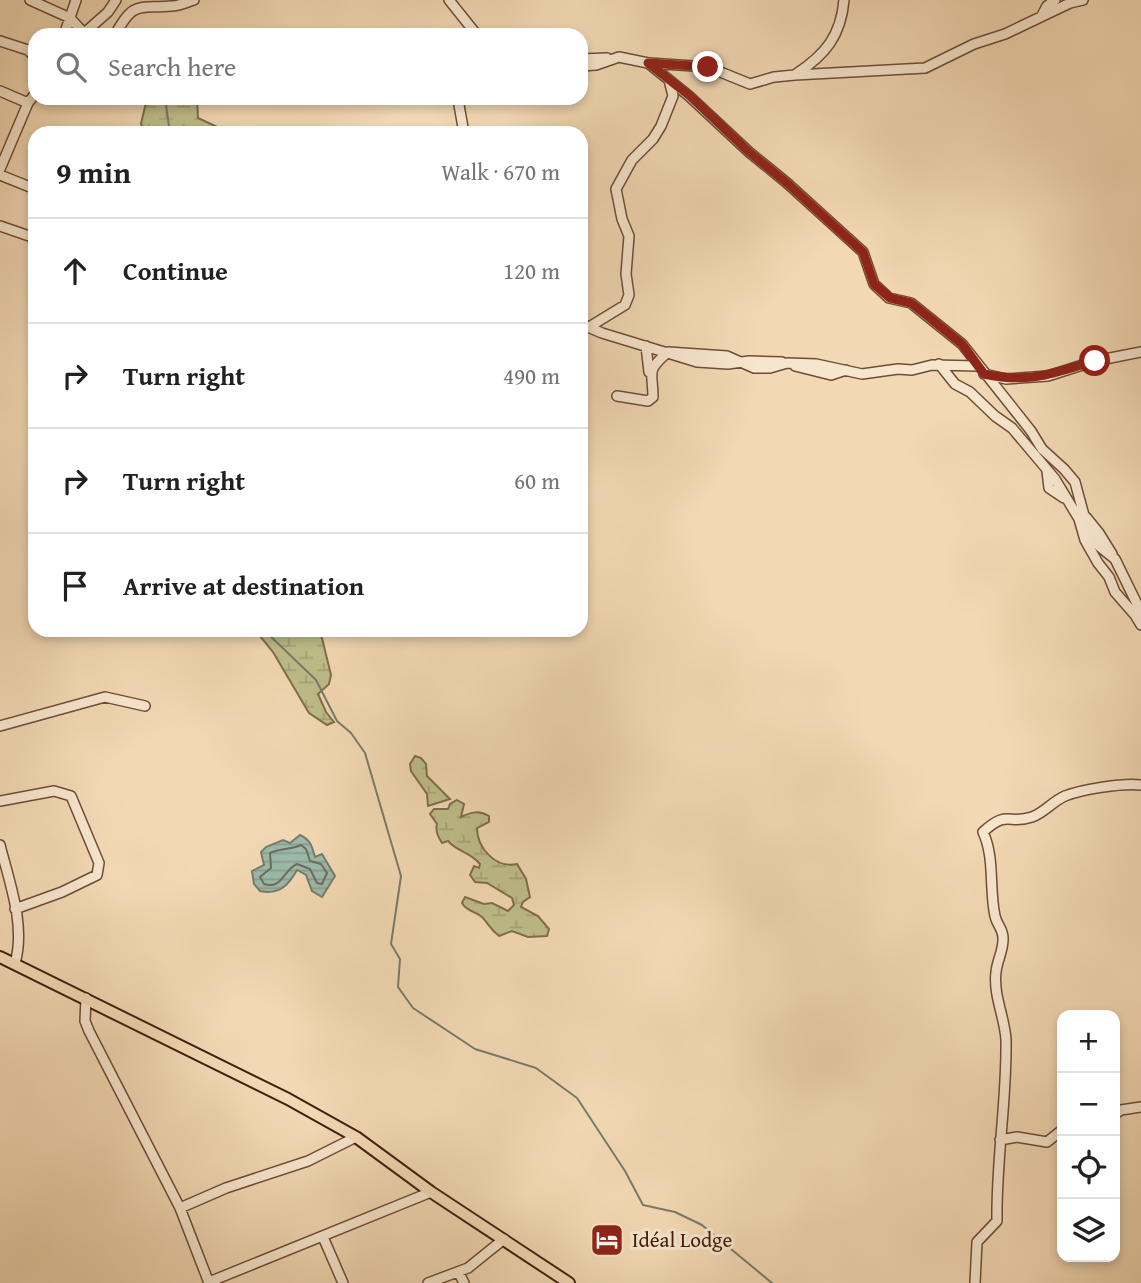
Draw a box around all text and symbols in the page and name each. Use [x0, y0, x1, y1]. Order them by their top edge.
search box [28, 28, 588, 105]
text: Search here [108, 47, 236, 86]
icon: search [52, 48, 90, 86]
route end [692, 51, 723, 82]
text: 9 min [56, 150, 131, 194]
text: Walk · 670 m [441, 155, 560, 188]
text: Continue [123, 251, 228, 290]
icon: ahead [56, 252, 94, 290]
text: 120 m [503, 254, 560, 287]
route start [1079, 345, 1110, 376]
text: Turn right [123, 356, 245, 395]
icon: right [56, 357, 94, 395]
text: 490 m [503, 359, 560, 392]
text: Turn right [123, 461, 245, 500]
icon: right [56, 462, 94, 500]
text: 60 m [514, 464, 560, 497]
text: Arrive at destination [123, 566, 364, 605]
icon: arrive [56, 567, 94, 605]
map controls [1057, 1010, 1120, 1262]
button: + [1057, 1010, 1120, 1073]
button: − [1057, 1073, 1120, 1136]
button: locate [1057, 1136, 1120, 1199]
button: layers [1057, 1199, 1120, 1262]
hotel icon: Idéal Lodge [588, 1221, 626, 1259]
place label: Idéal Lodge [632, 1224, 733, 1255]

